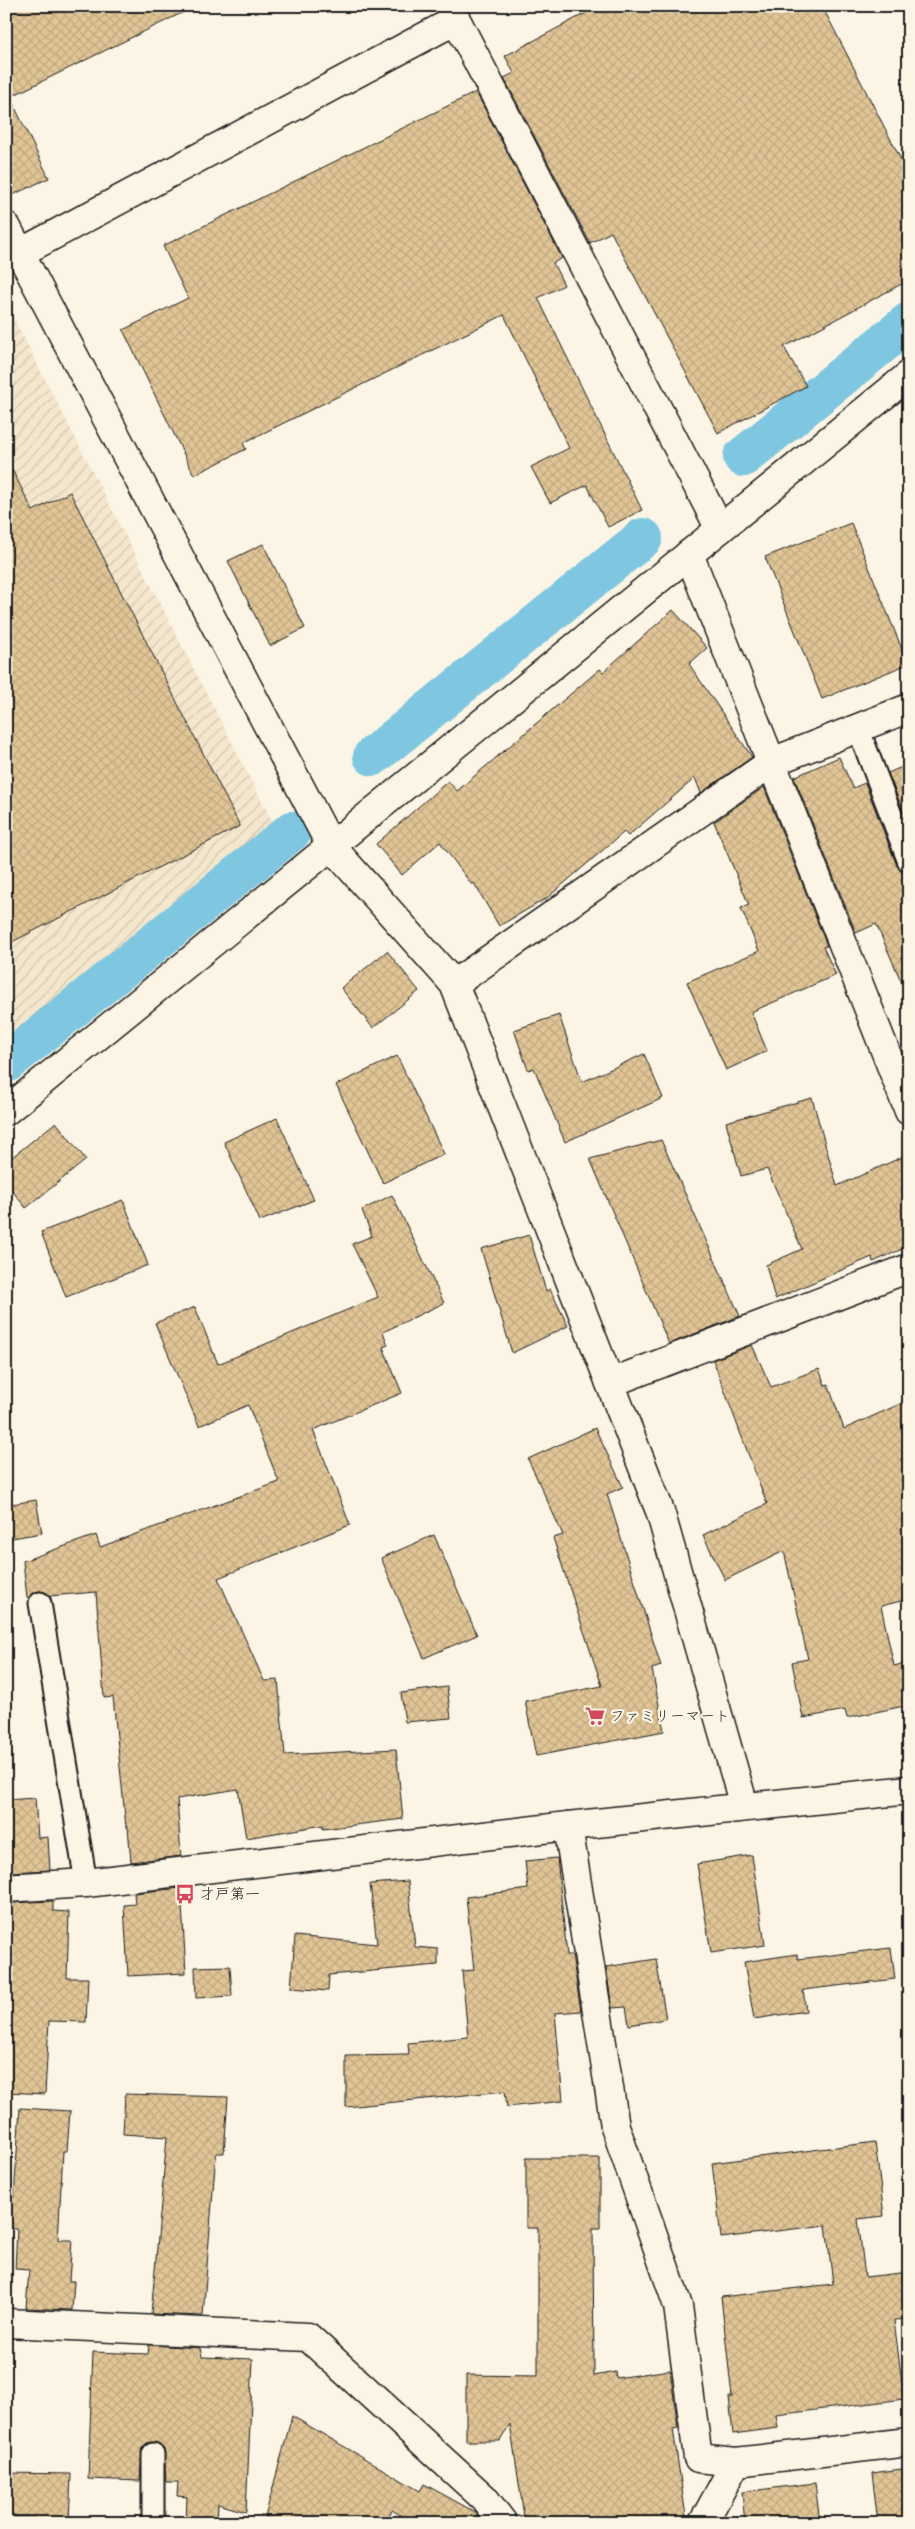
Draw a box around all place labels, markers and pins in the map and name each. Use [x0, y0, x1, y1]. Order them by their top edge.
supermarket icon: ファミリーマート [584, 1705, 606, 1727]
place label: ファミリーマート [610, 1706, 730, 1725]
bus stop icon: 才戸第一 [174, 1883, 196, 1905]
place label: 才戸第一 [200, 1884, 260, 1903]

